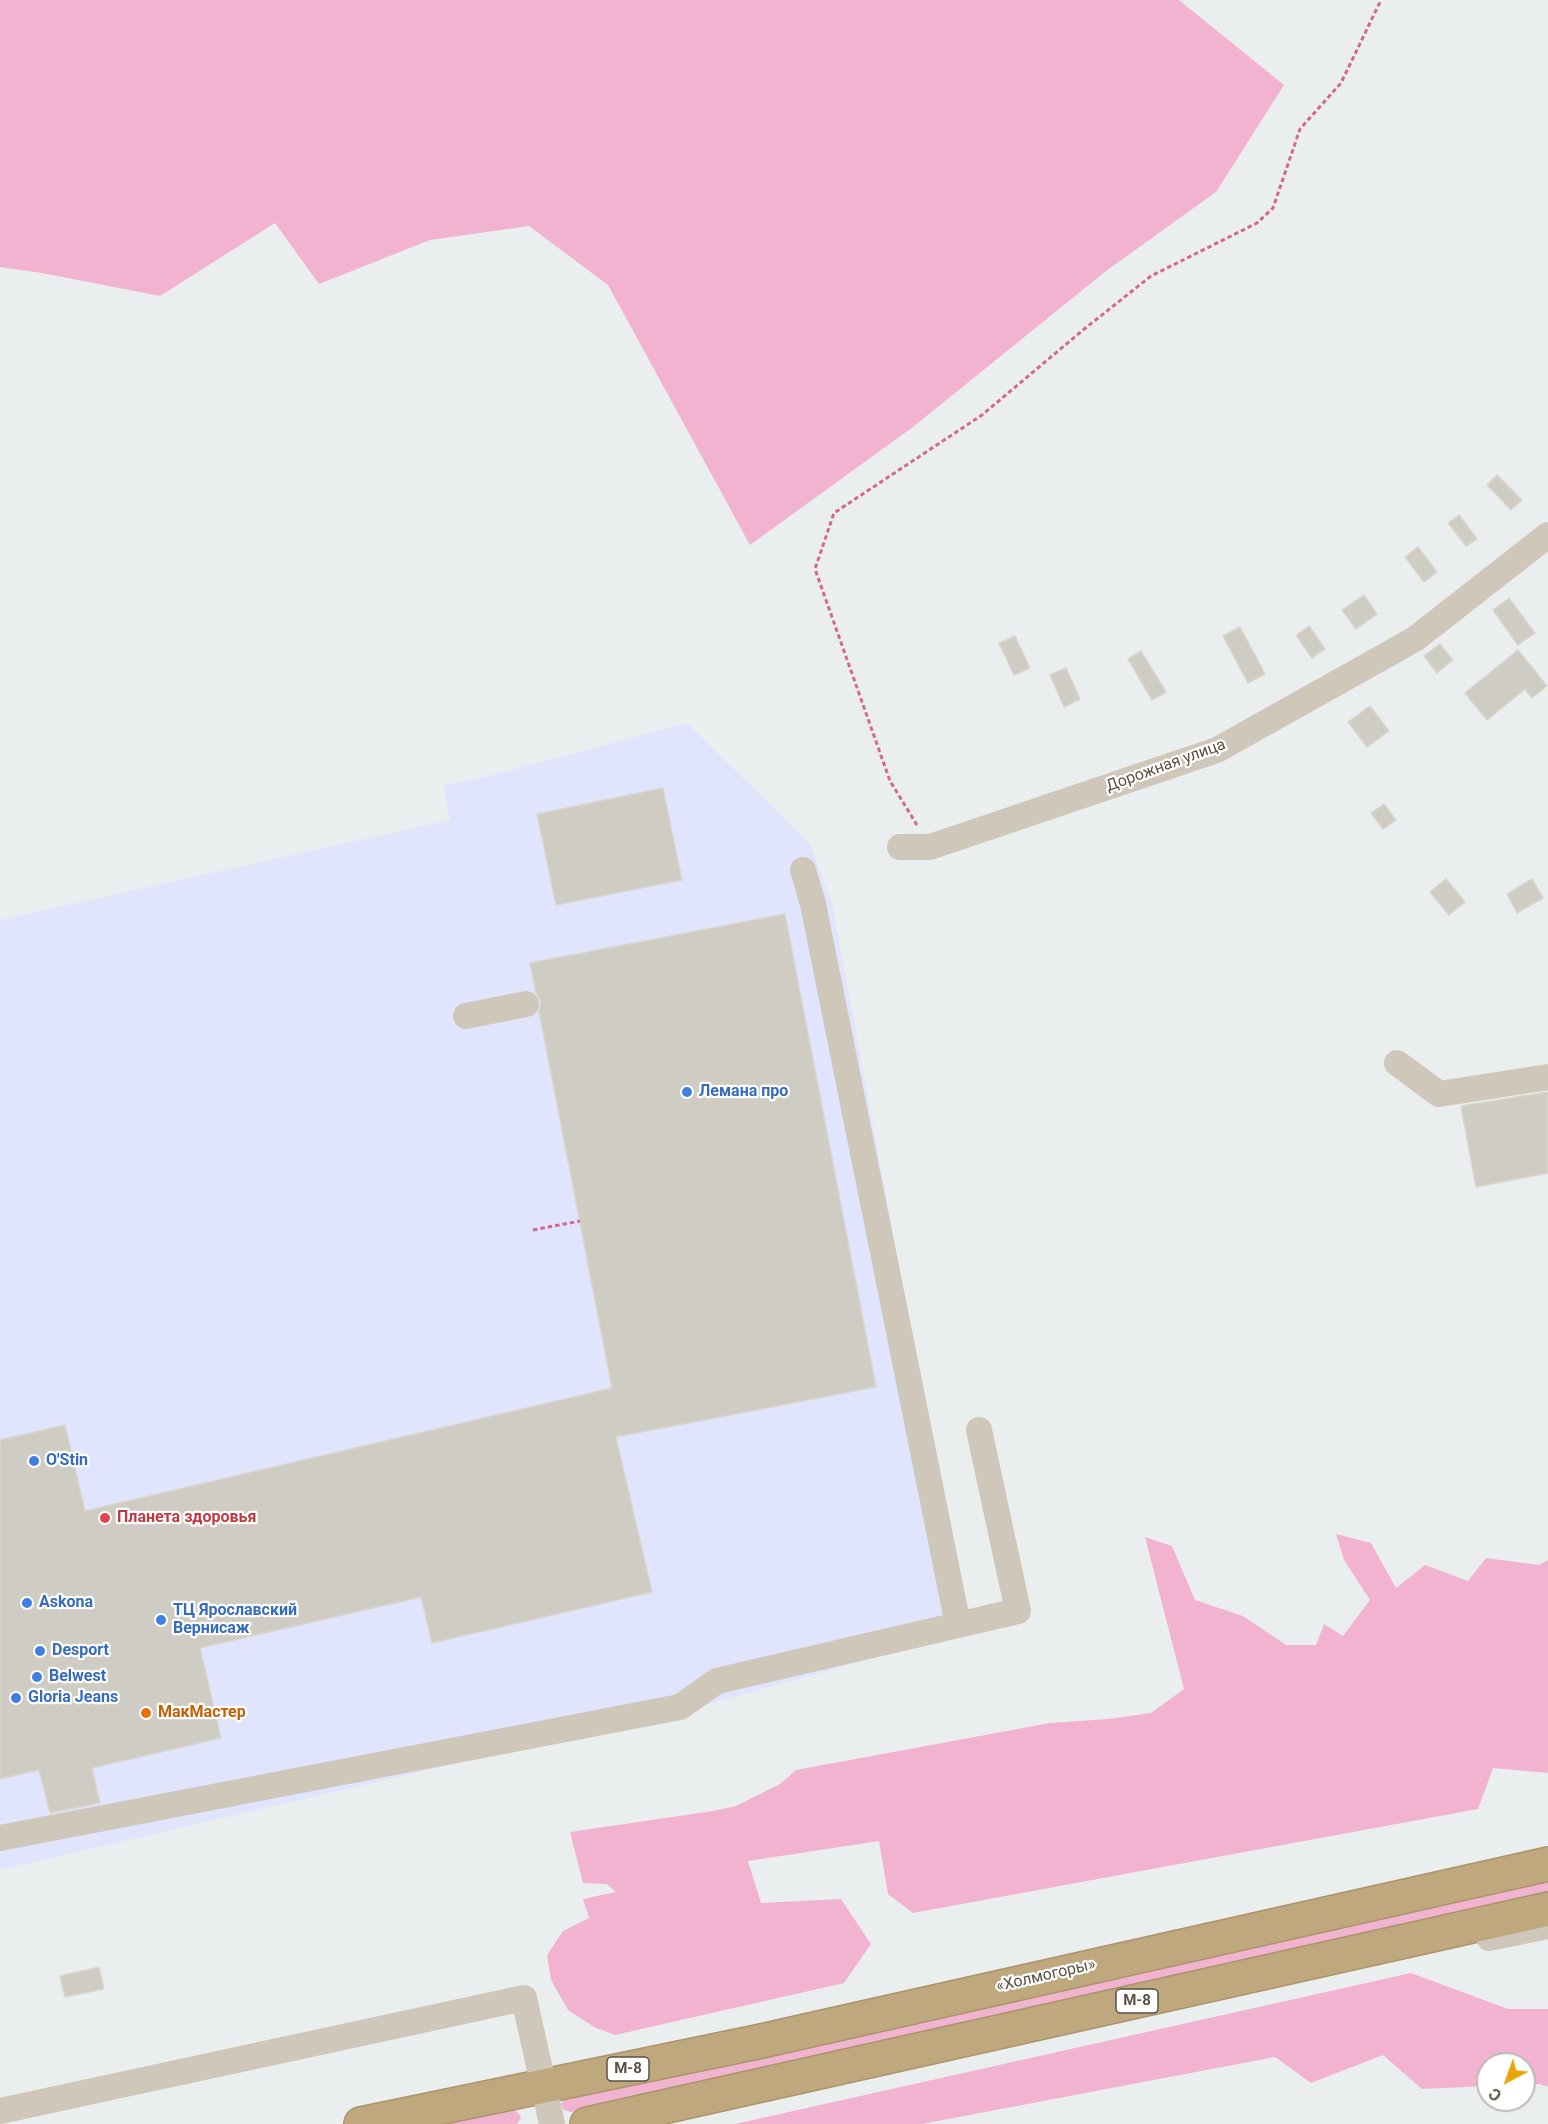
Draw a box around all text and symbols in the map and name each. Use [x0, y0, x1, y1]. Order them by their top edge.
street label: Дорожная улица [1104, 735, 1228, 797]
place label: Лемана про [699, 1082, 788, 1102]
marker: Лемана про [680, 1085, 694, 1099]
place label: O'Stin [46, 1451, 88, 1471]
marker: O'Stin [27, 1454, 41, 1468]
place label: Планета здоровья [117, 1508, 256, 1528]
marker: Планета здоровья [98, 1511, 112, 1525]
place label: Askona [39, 1593, 93, 1613]
marker: Askona [20, 1596, 34, 1610]
place label: ТЦ Ярославский Вернисаж [173, 1601, 297, 1639]
marker: ТЦ Ярославский Вернисаж [154, 1613, 168, 1627]
place label: Desport [52, 1641, 109, 1661]
marker: Desport [33, 1644, 47, 1658]
place label: Belwest [49, 1667, 106, 1687]
marker: Belwest [30, 1670, 44, 1684]
place label: Gloria Jeans [28, 1688, 118, 1708]
marker: Gloria Jeans [9, 1691, 23, 1705]
place label: МакМастер [158, 1703, 246, 1723]
marker: МакМастер [139, 1706, 153, 1720]
street label: «Холмогоры» [995, 1955, 1097, 1997]
road number: М-8 [1116, 1989, 1158, 2013]
north arrow [1476, 2052, 1536, 2112]
road number: М-8 [607, 2057, 649, 2081]
text: С [1485, 2084, 1505, 2105]

